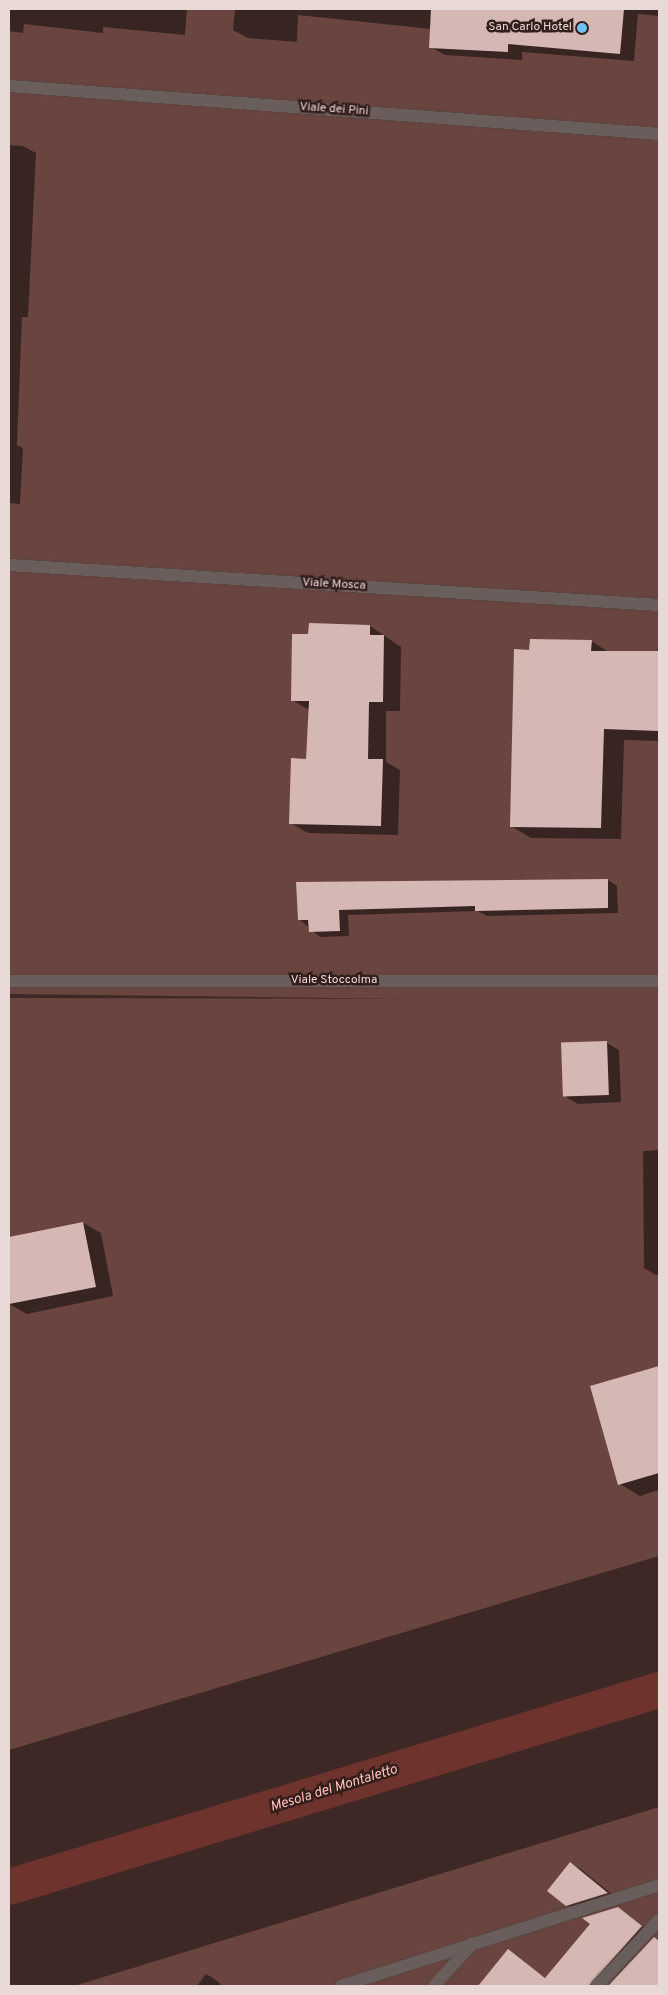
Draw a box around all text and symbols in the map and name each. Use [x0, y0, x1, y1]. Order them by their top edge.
place label: San Carlo Hotel [488, 21, 572, 35]
marker: San Carlo Hotel [576, 22, 588, 34]
street label: Viale dei Pini [299, 100, 369, 120]
street label: Viale Mosca [302, 576, 366, 594]
street label: Viale Stoccolma [291, 974, 377, 988]
water label: Mesola del Montaletto [268, 1762, 400, 1816]

